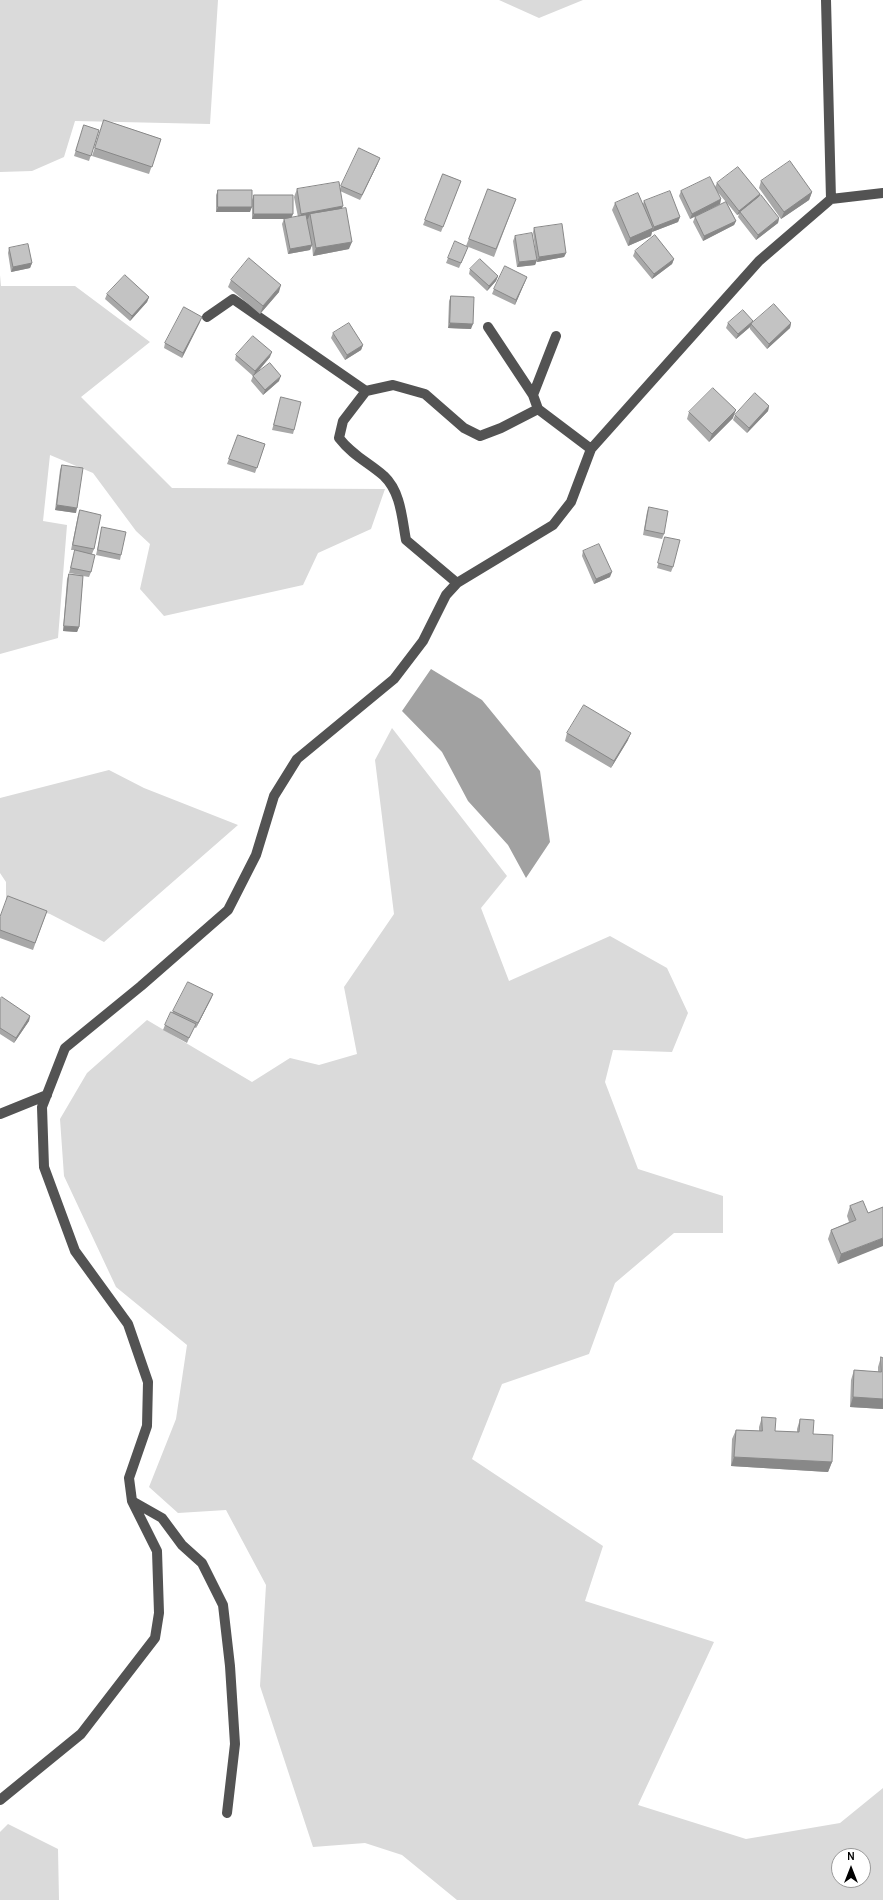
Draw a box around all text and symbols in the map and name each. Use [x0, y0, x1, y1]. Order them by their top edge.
north arrow [831, 1848, 871, 1888]
text: N [847, 1850, 855, 1863]

